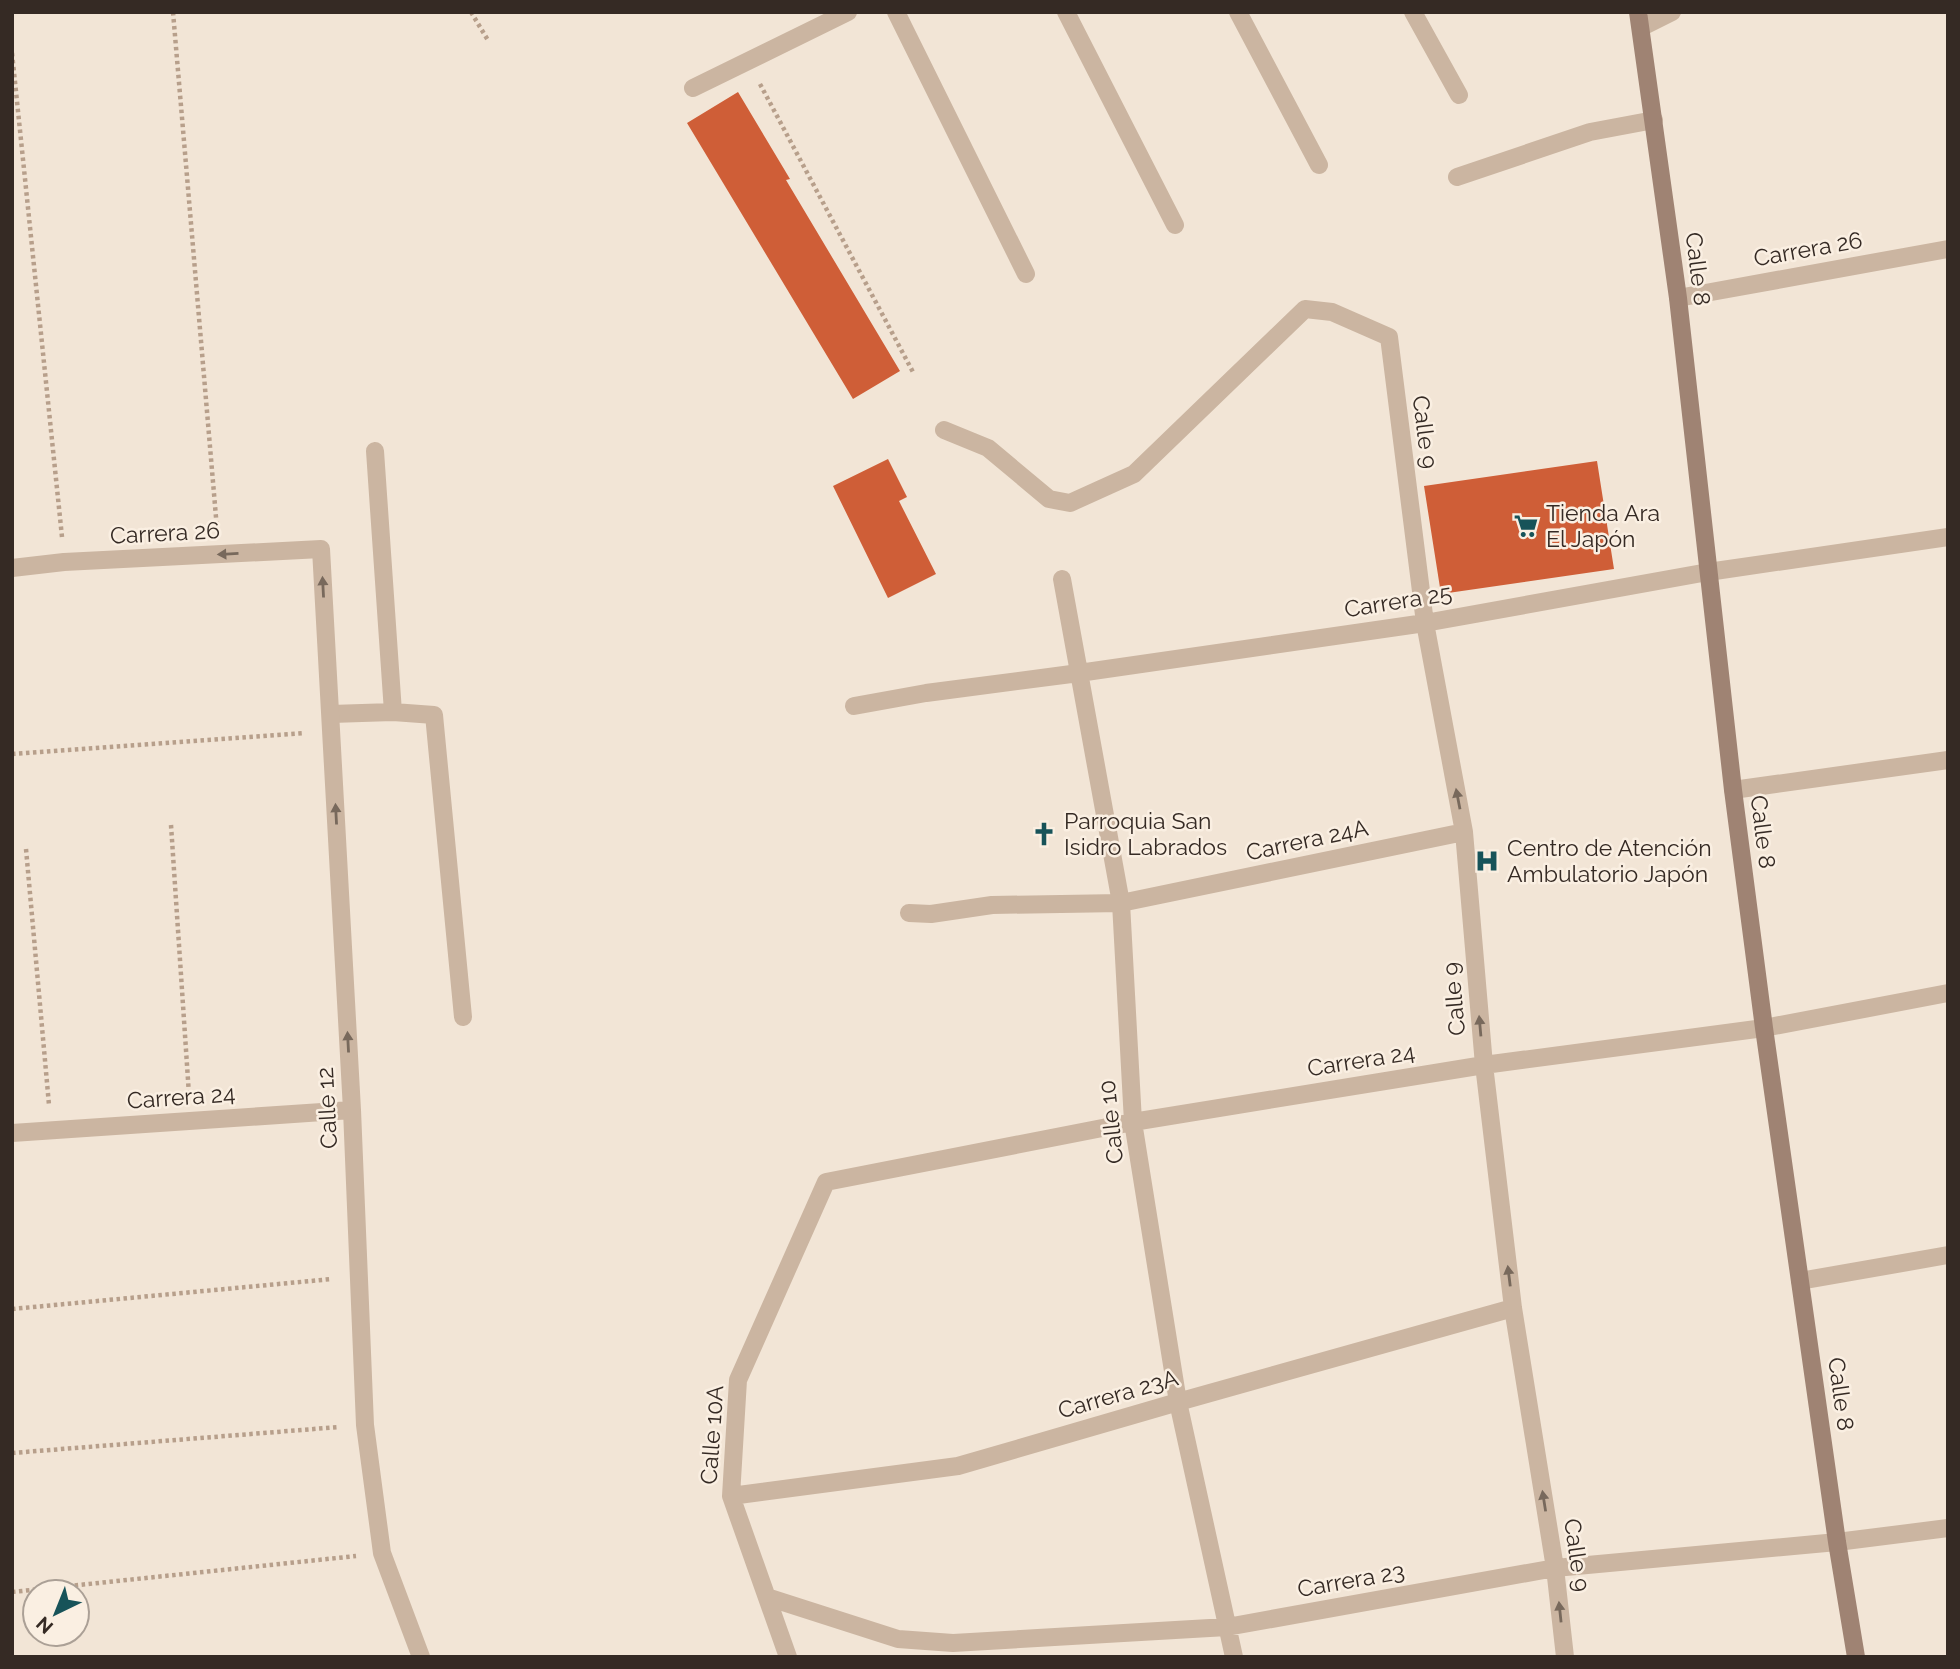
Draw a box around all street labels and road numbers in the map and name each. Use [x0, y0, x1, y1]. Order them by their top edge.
street label: Carrera 26 [1751, 226, 1864, 271]
street label: Calle 8 [1681, 231, 1716, 307]
street label: Calle 9 [1408, 394, 1443, 470]
street label: Carrera 26 [109, 516, 221, 549]
street label: Carrera 25 [1342, 579, 1454, 622]
street label: Calle 8 [1746, 794, 1781, 870]
street label: Carrera 24A [1243, 813, 1371, 866]
street label: Calle 9 [1437, 961, 1470, 1037]
street label: Carrera 24 [1305, 1038, 1417, 1081]
street label: Calle 12 [311, 1066, 342, 1150]
street label: Carrera 24 [126, 1079, 236, 1114]
street label: Calle 10 [1093, 1079, 1128, 1165]
street label: Calle 8 [1823, 1355, 1860, 1432]
street label: Carrera 23A [1055, 1363, 1182, 1424]
street label: Calle 10A [695, 1384, 728, 1485]
street label: Calle 9 [1559, 1517, 1596, 1593]
street label: Carrera 23 [1295, 1557, 1407, 1602]

